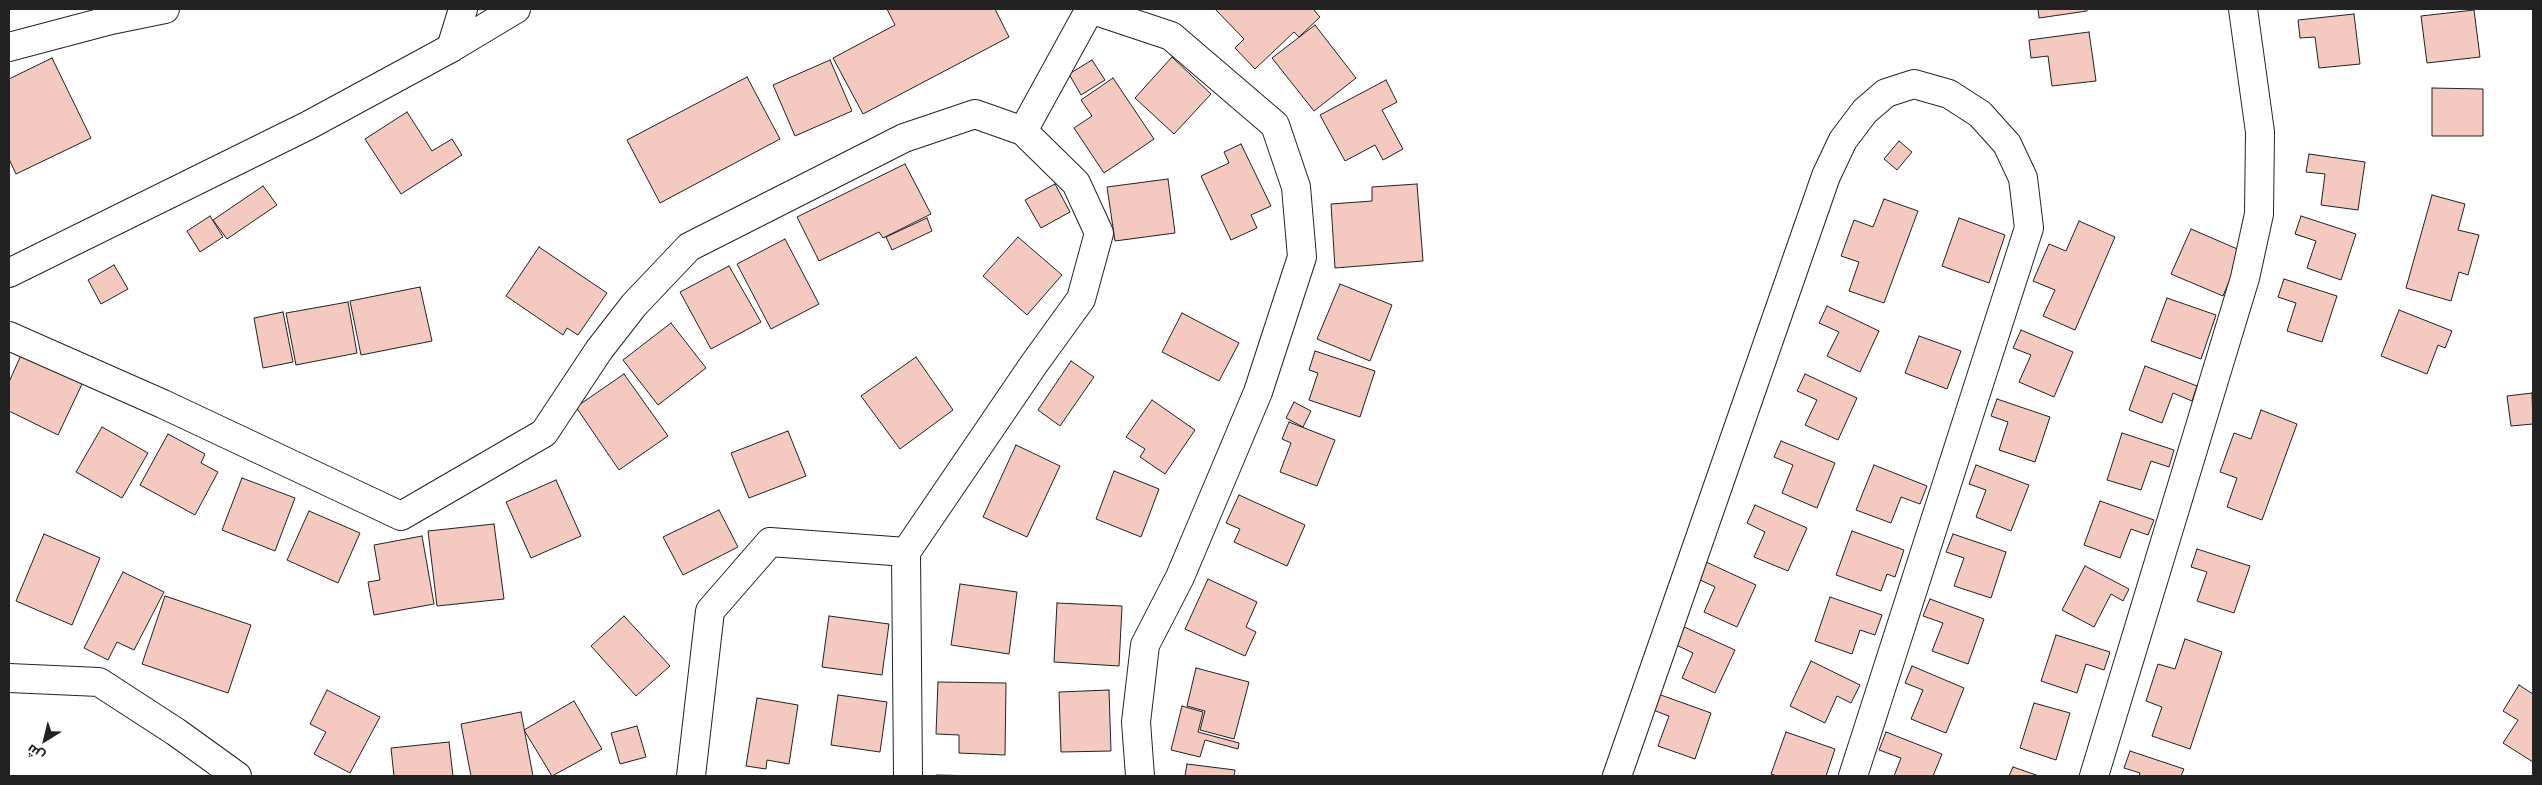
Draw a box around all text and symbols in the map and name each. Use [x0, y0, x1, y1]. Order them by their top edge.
north arrow [20, 715, 70, 765]
text: ش [24, 740, 48, 765]

